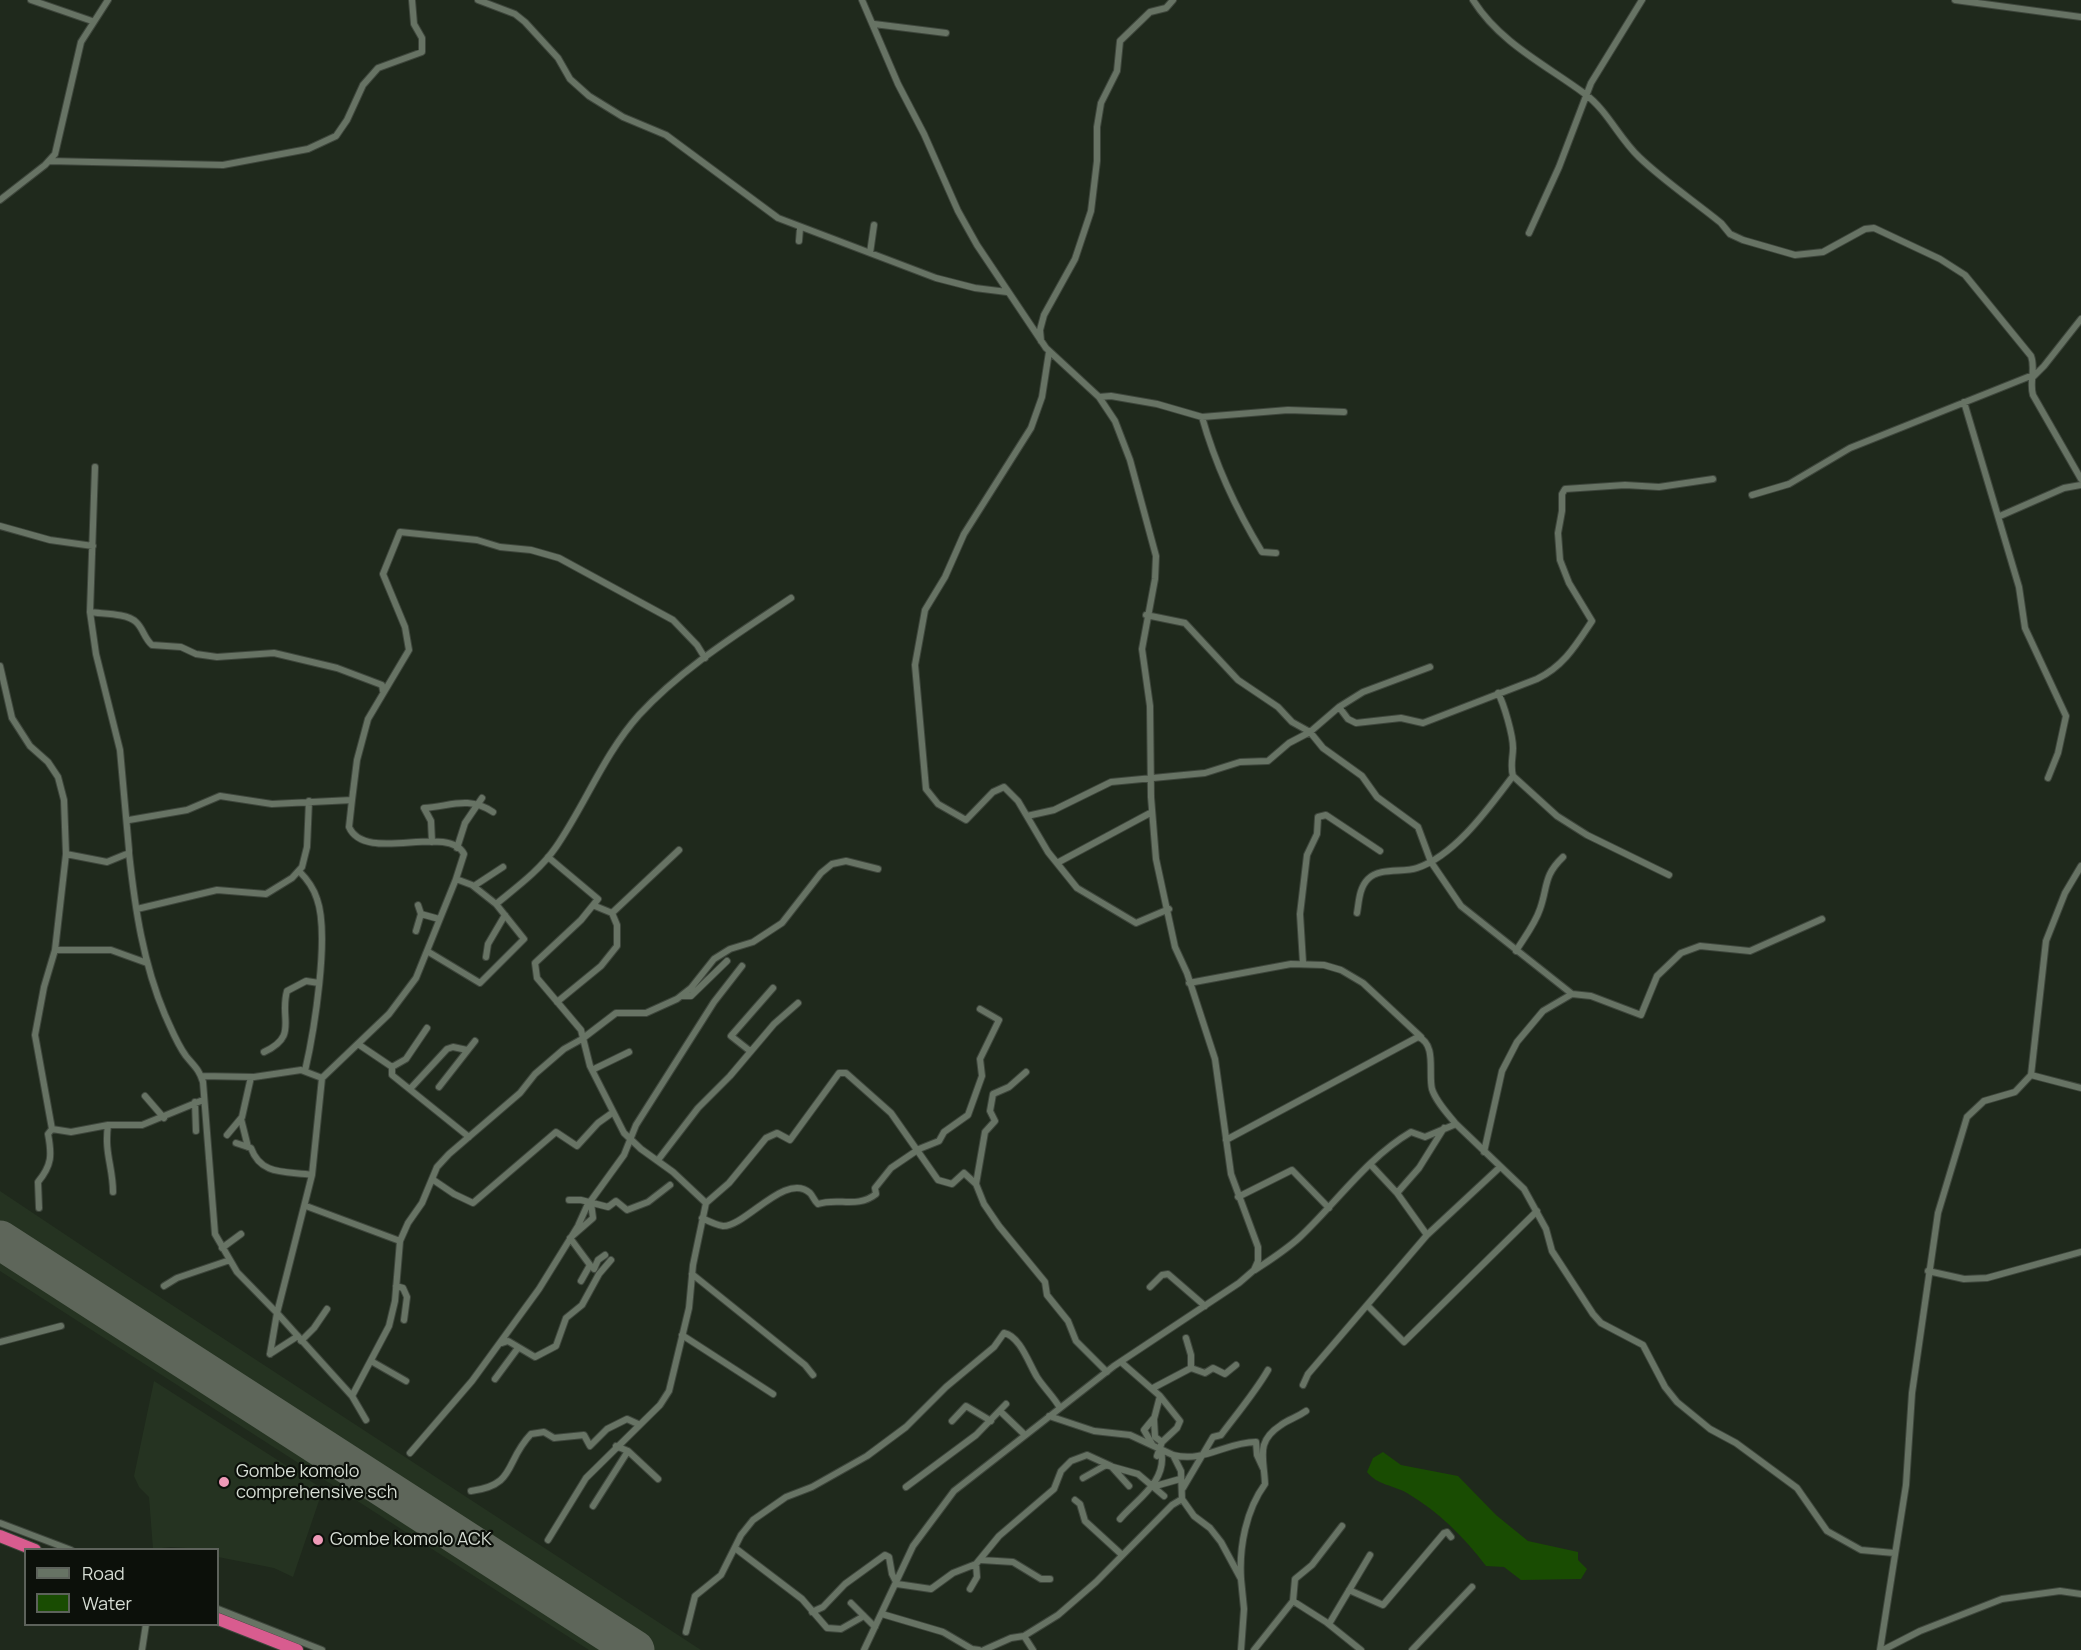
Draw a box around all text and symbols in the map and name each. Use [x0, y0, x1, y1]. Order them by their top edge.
place label: Gombe komolo comprehensive sch [236, 1461, 397, 1504]
marker: Gombe komolo comprehensive sch [217, 1475, 231, 1489]
place label: Gombe komolo ACK [330, 1529, 492, 1551]
marker: Gombe komolo ACK [311, 1533, 325, 1547]
legend [24, 1548, 219, 1626]
text: Road [82, 1561, 125, 1585]
text: Water [82, 1591, 132, 1615]

